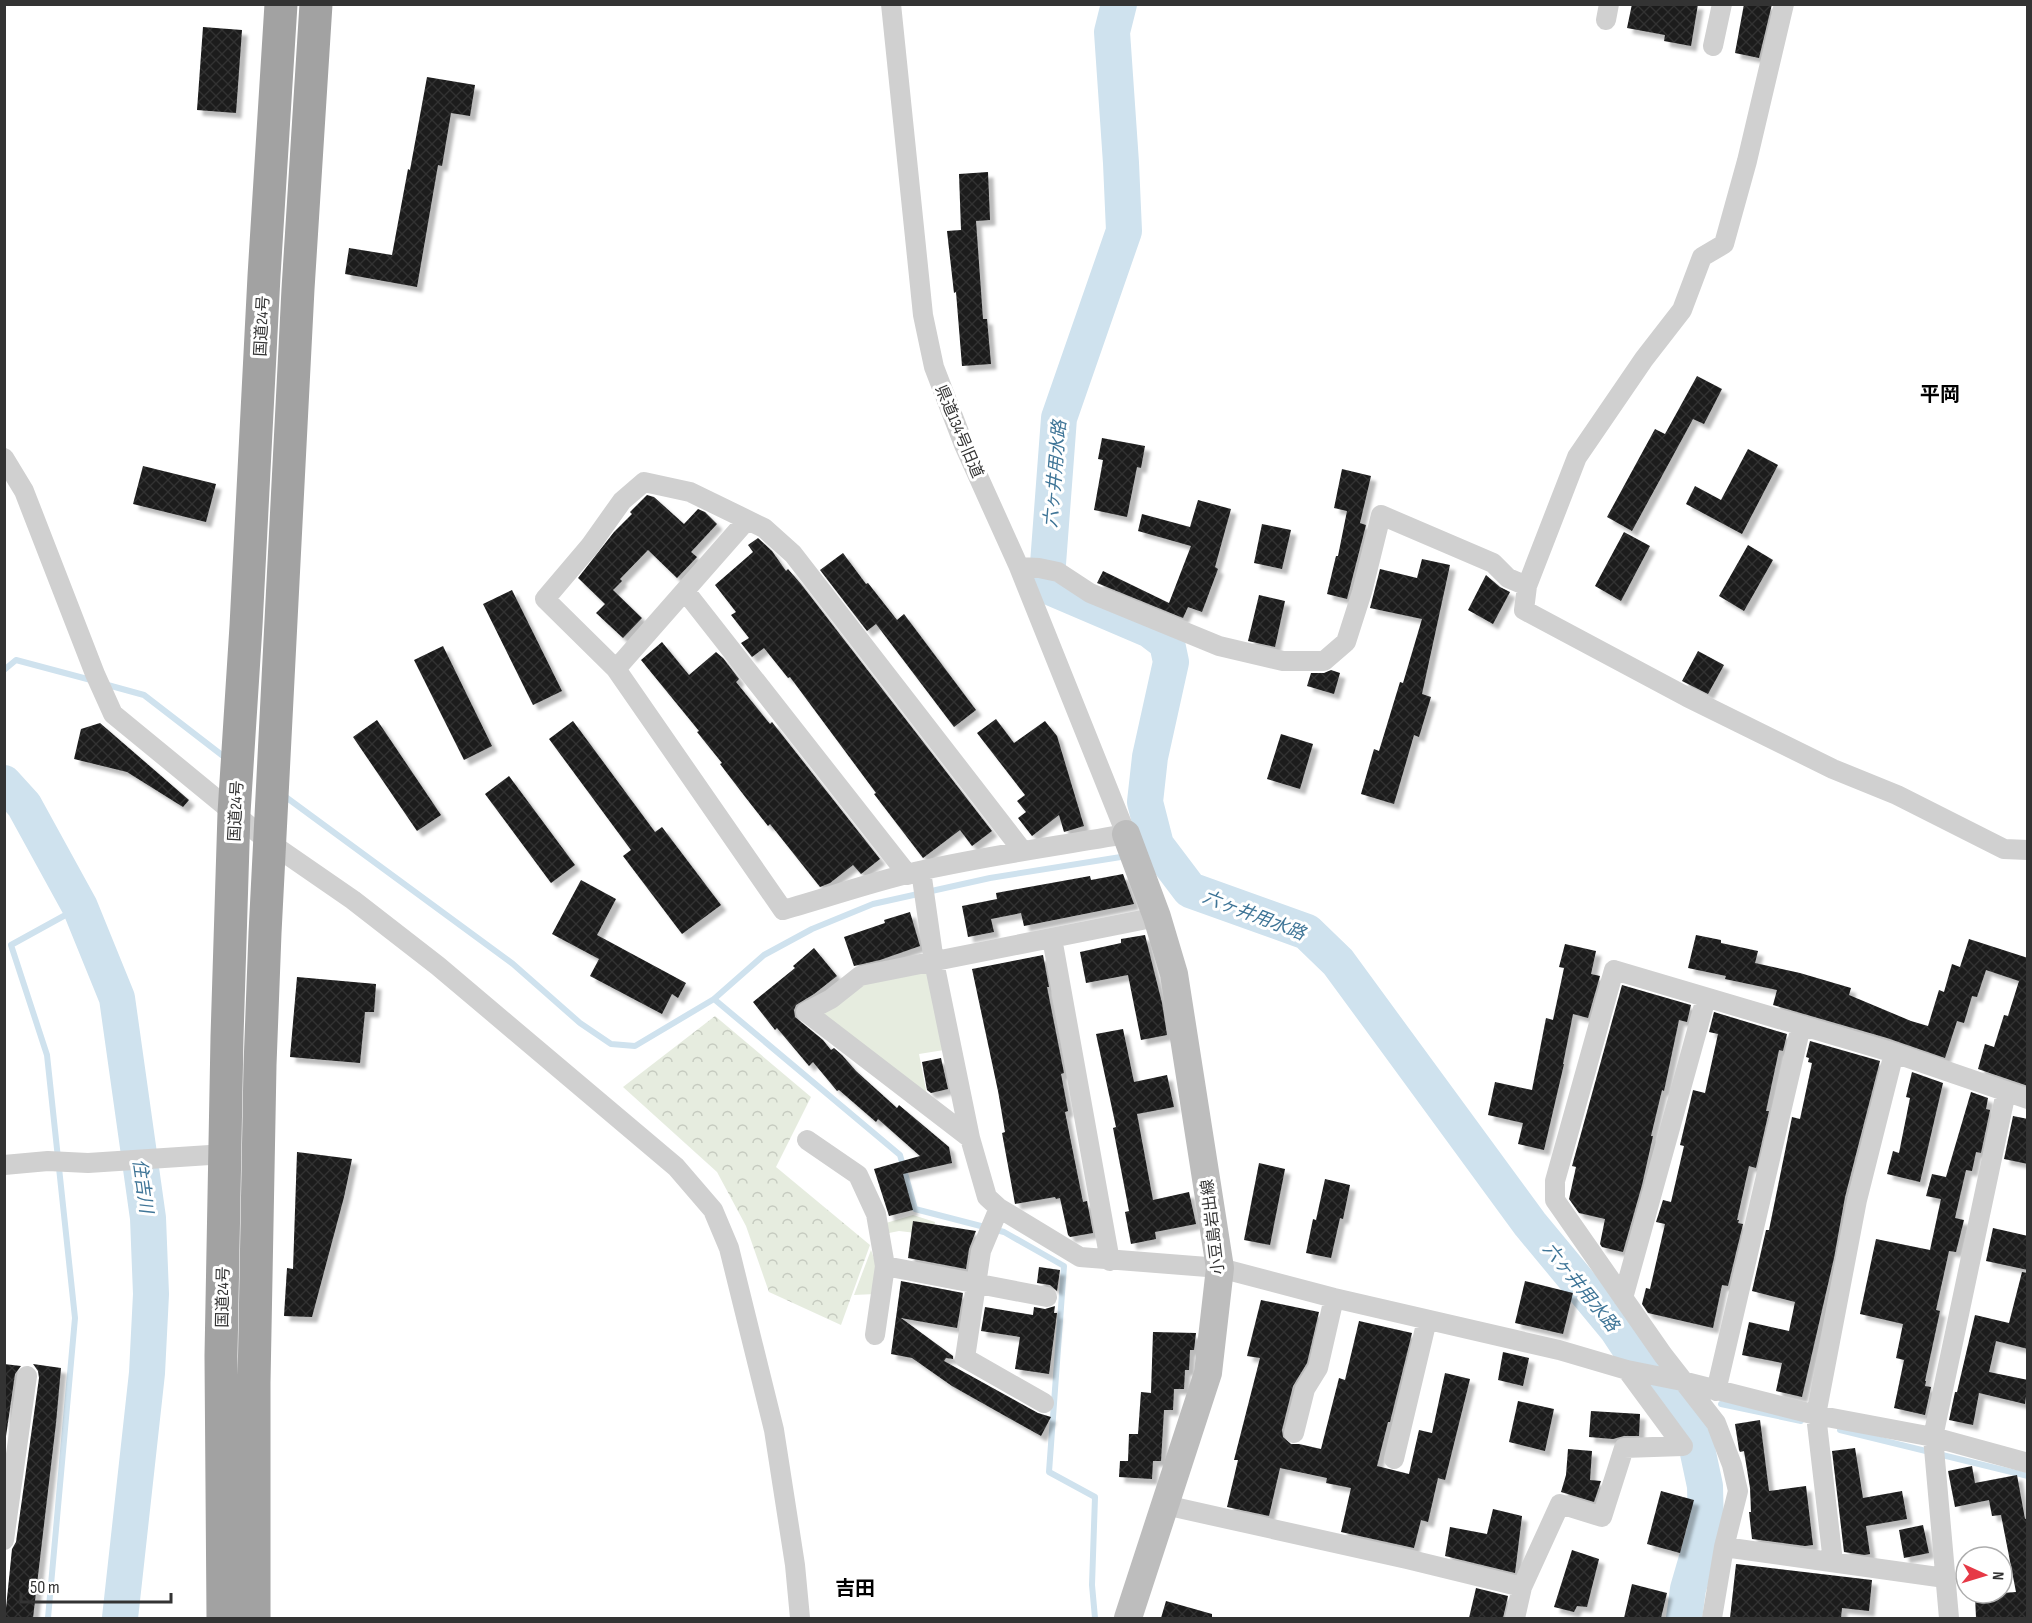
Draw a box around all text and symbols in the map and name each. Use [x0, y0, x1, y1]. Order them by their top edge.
street label: 国道24号 [251, 295, 274, 357]
street label: 県道134号旧道 [931, 382, 987, 481]
district label: 平岡 [1920, 383, 1960, 407]
water label: 六ヶ井用水路 [1040, 417, 1071, 529]
street label: 国道24号 [225, 780, 248, 842]
water label: 六ヶ井用水路 [1200, 886, 1310, 945]
water label: 住吉川 [128, 1158, 157, 1216]
street label: 小豆島岩出線 [1198, 1178, 1229, 1276]
water label: 六ヶ井用水路 [1538, 1239, 1624, 1337]
street label: 国道24号 [213, 1266, 234, 1328]
north arrow [1954, 1545, 2014, 1605]
scale bar [21, 1566, 171, 1604]
text: N [1988, 1571, 2007, 1581]
text: 50 m [30, 1577, 60, 1598]
district label: 吉田 [835, 1577, 875, 1601]

